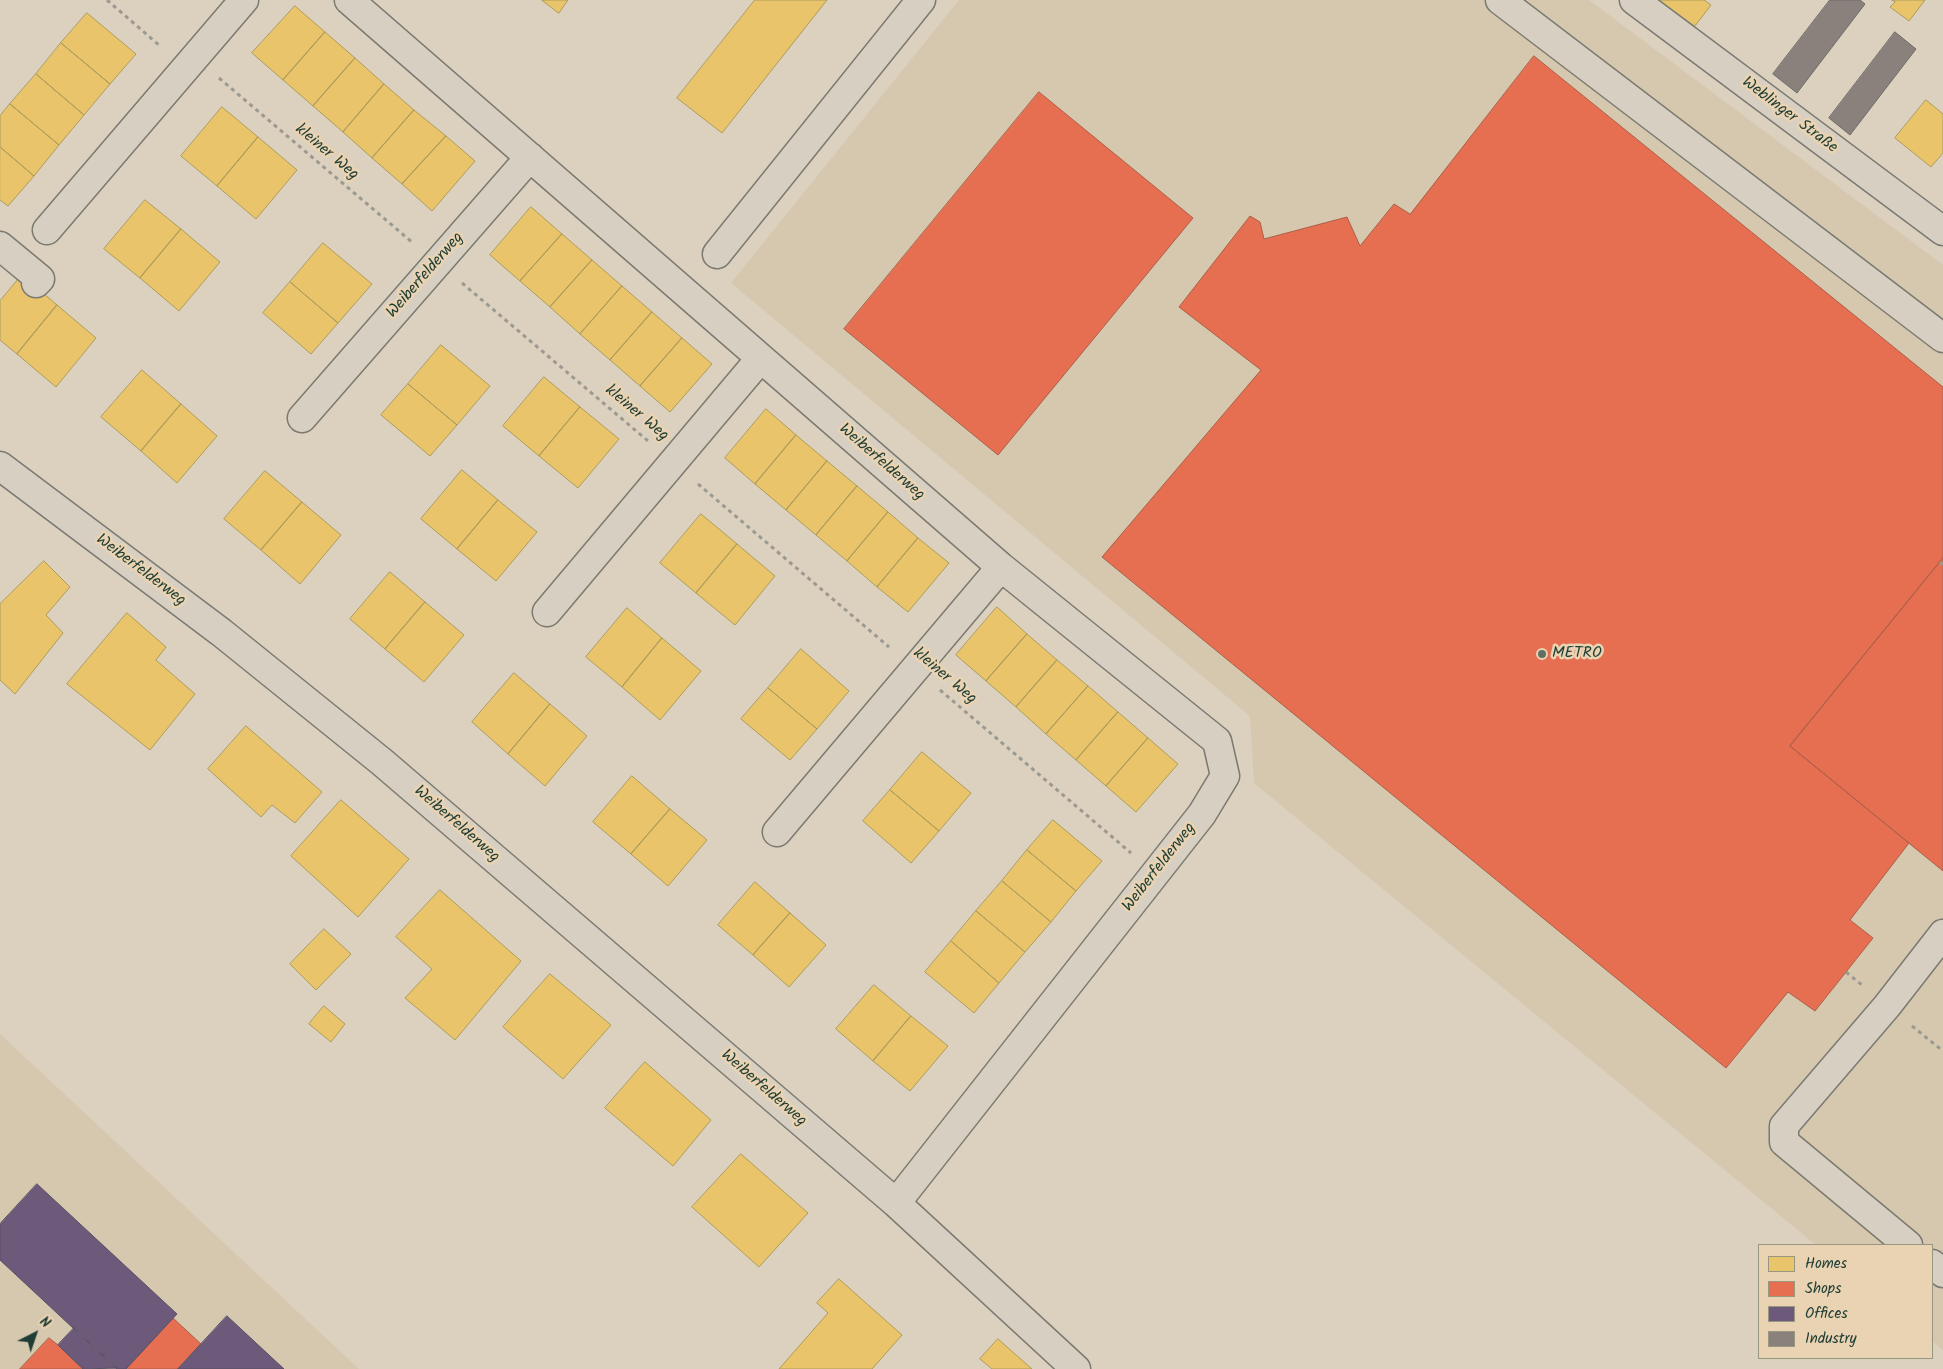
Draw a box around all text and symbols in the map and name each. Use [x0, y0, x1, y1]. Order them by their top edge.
street label: Weblinger Straße [1737, 74, 1841, 158]
street label: kleiner Weg [290, 121, 362, 185]
street label: Weiberfelderweg [383, 229, 469, 323]
street label: kleiner Weg [600, 382, 672, 446]
street label: Weiberfelderweg [834, 420, 928, 506]
street label: Weiberfelderweg [91, 531, 189, 611]
place label: METRO [1552, 644, 1602, 664]
street label: kleiner Weg [908, 645, 980, 709]
marker: METRO [1536, 648, 1548, 660]
street label: Weiberfelderweg [409, 782, 503, 868]
street label: Weiberfelderweg [1119, 820, 1201, 916]
street label: Weiberfelderweg [716, 1046, 810, 1132]
legend [1758, 1244, 1933, 1359]
text: Homes [1805, 1252, 1847, 1276]
text: Shops [1805, 1277, 1841, 1301]
text: Offices [1805, 1302, 1848, 1326]
north arrow [10, 1309, 60, 1359]
text: N [34, 1311, 55, 1334]
text: Industry [1805, 1327, 1857, 1351]

